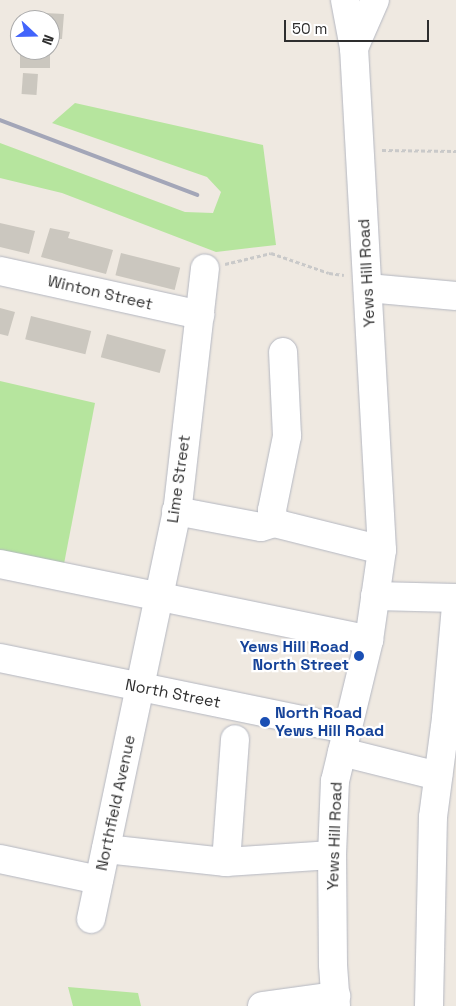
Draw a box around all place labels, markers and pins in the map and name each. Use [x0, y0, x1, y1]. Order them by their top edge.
place label: Yews Hill Road North Street [240, 637, 349, 675]
marker: Yews Hill Road North Street [353, 650, 365, 662]
place label: North Road Yews Hill Road [275, 703, 384, 741]
marker: North Road Yews Hill Road [259, 716, 271, 728]

